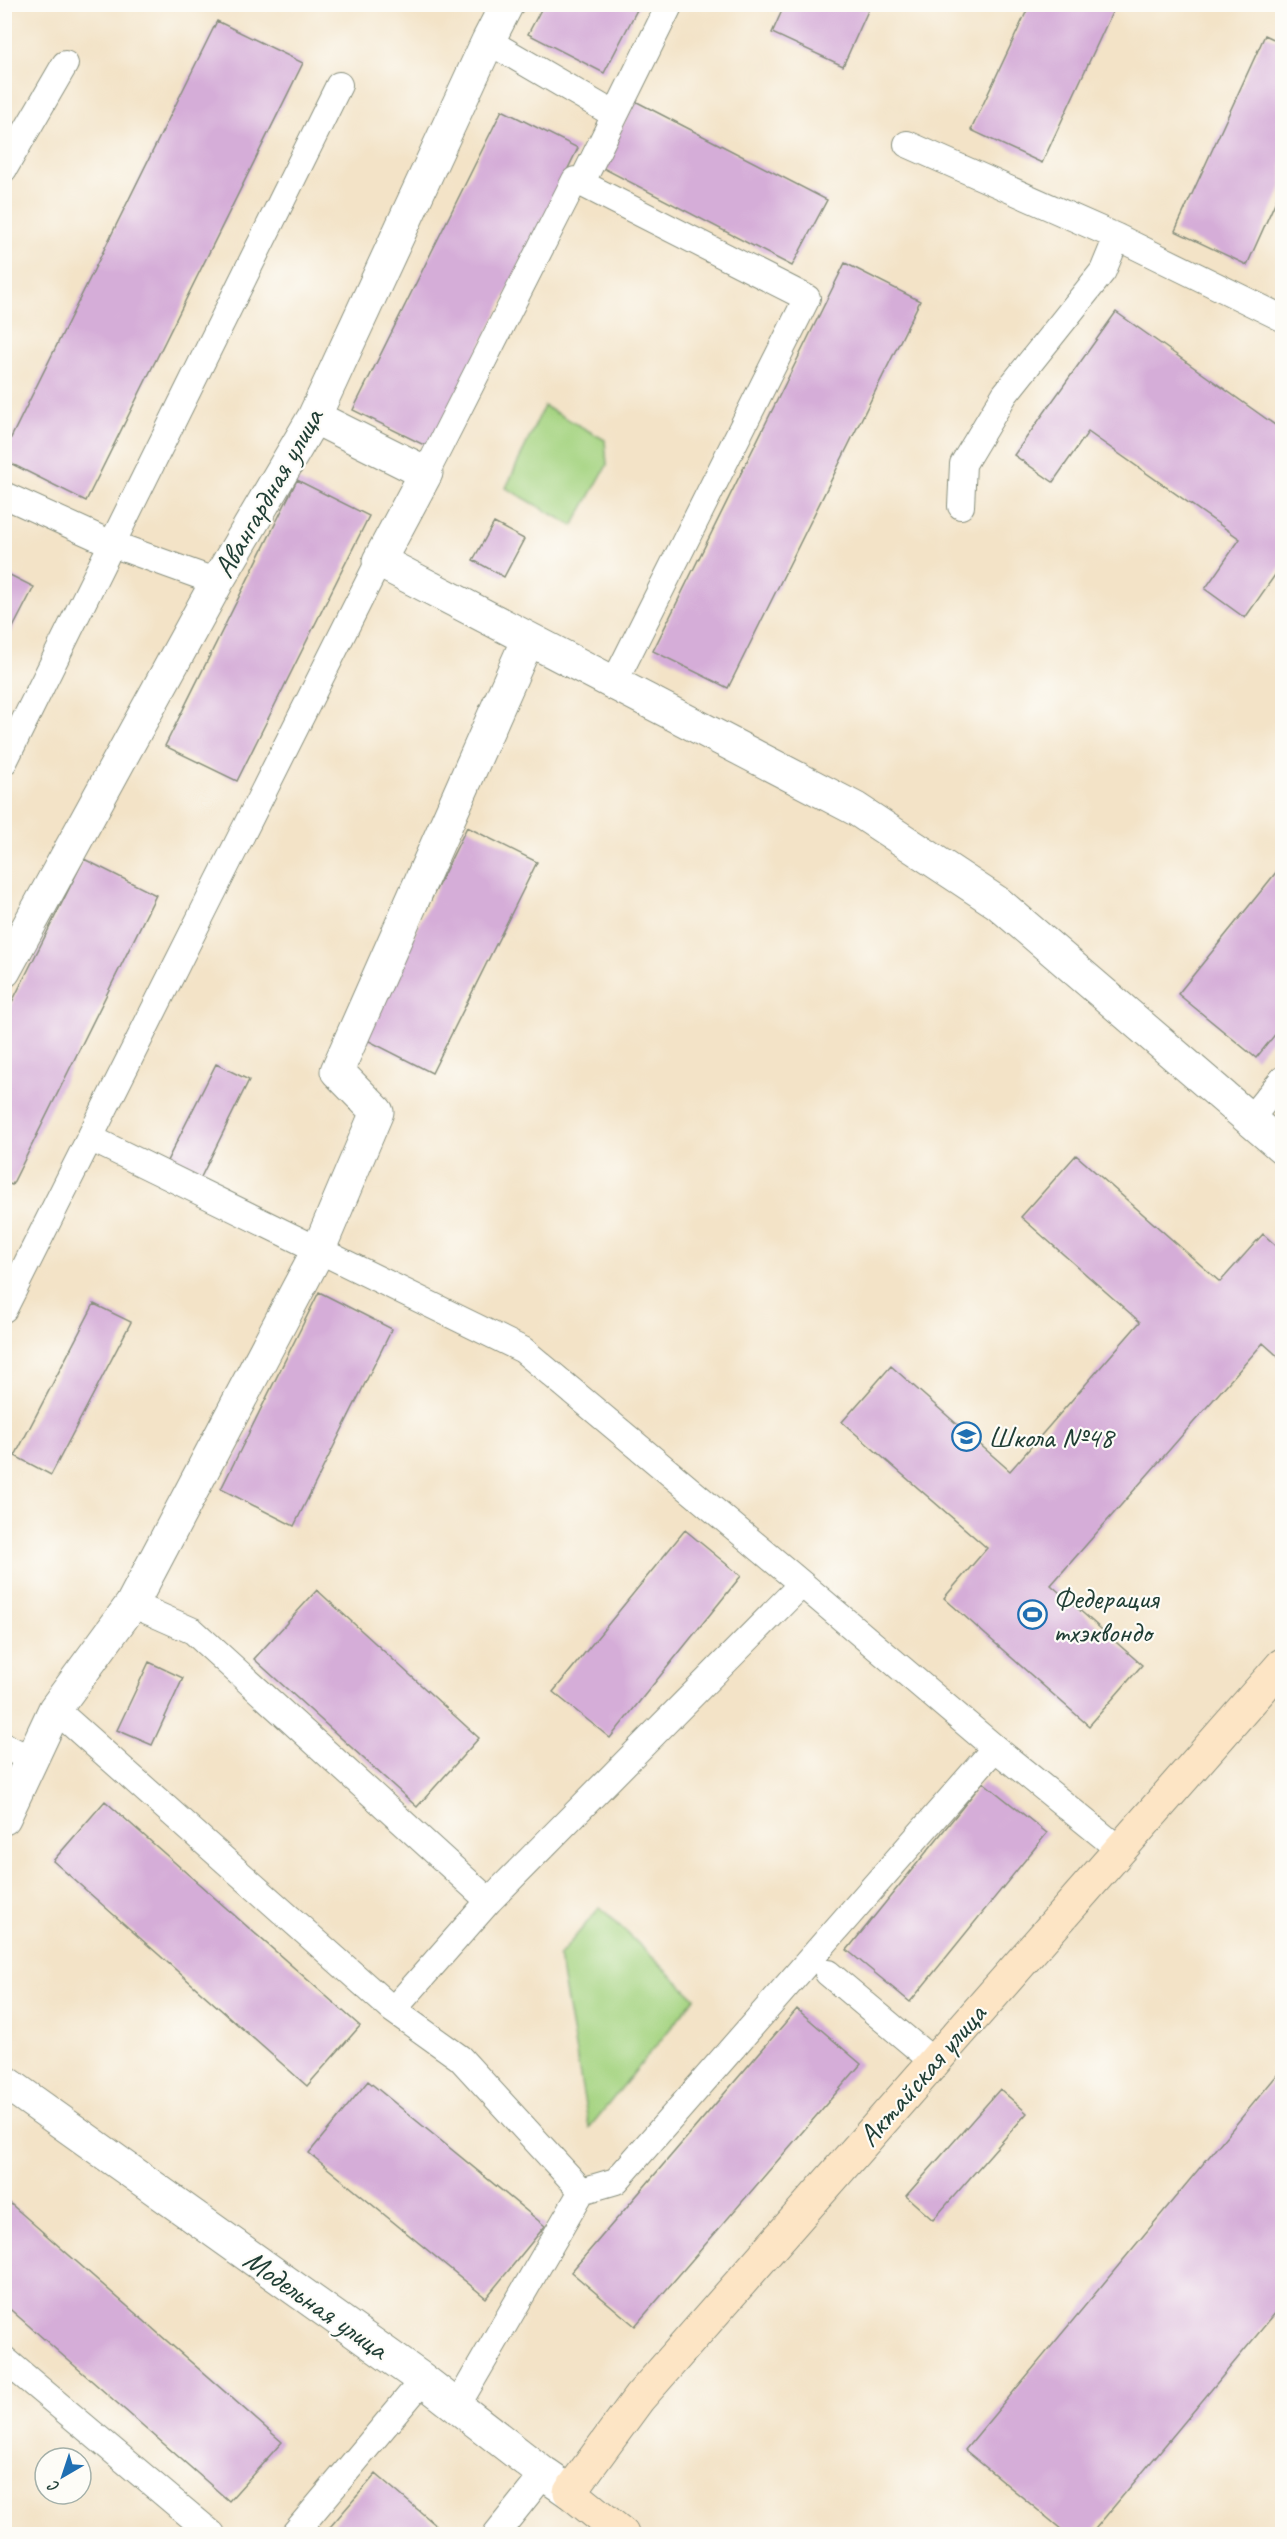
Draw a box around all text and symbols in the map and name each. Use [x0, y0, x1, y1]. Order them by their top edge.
street label: Авангардная улица [204, 400, 333, 584]
place label: Школа №48 [988, 1418, 1116, 1456]
school or university icon: Школа №48 [951, 1421, 983, 1453]
place label: Федерация тхэквондо [1053, 1579, 1161, 1651]
sports icon: Федерация тхэквондо [1016, 1599, 1048, 1631]
street label: Актайская улица [850, 1994, 996, 2154]
street label: Модельная улица [236, 2240, 397, 2369]
north arrow [33, 2446, 93, 2506]
text: С [43, 2475, 64, 2497]

